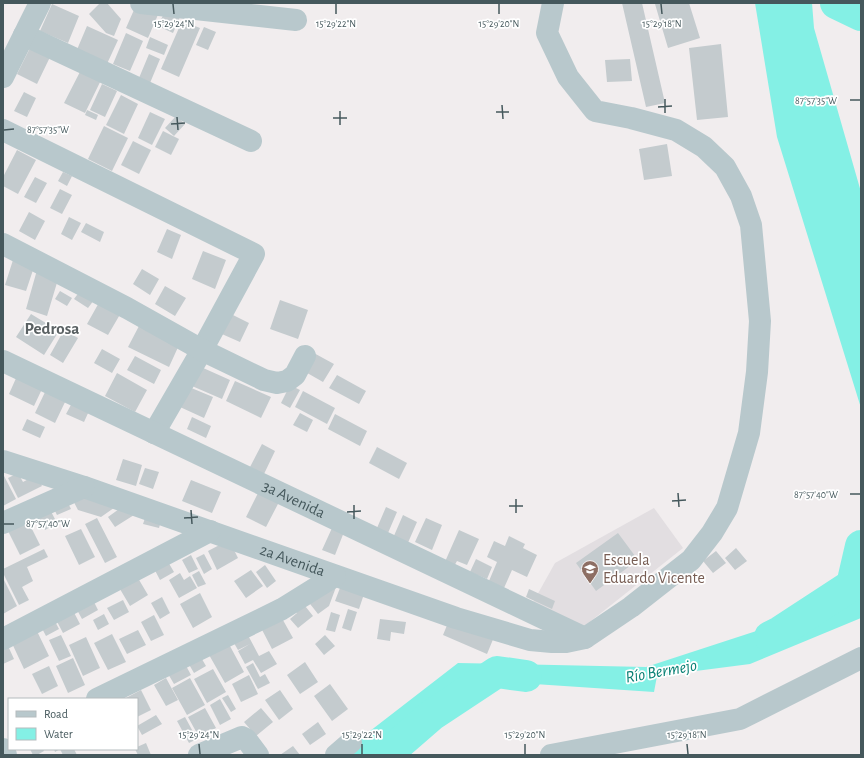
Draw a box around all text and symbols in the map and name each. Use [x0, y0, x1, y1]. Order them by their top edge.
text: 15°29'24"N [154, 19, 194, 29]
text: 15°29'22"N [316, 19, 356, 29]
text: 15°29'20"N [479, 19, 519, 29]
text: 15°29'18"N [642, 19, 682, 29]
text: 87°57'35"W [795, 96, 837, 106]
text: 87°57'35"W [27, 125, 69, 135]
district label: Pedrosa [25, 320, 79, 337]
street label: 3a Avenida [260, 478, 328, 521]
text: 87°57'40"W [794, 490, 838, 500]
text: 87°57'40"W [26, 519, 70, 529]
street label: 2a Avenida [258, 542, 327, 579]
place label: Escuela Eduardo Vicente [603, 552, 705, 586]
school or university icon: Escuela Eduardo Vicente [580, 559, 600, 584]
water label: Río Bermejo [624, 656, 698, 687]
legend [8, 698, 138, 750]
text: Road [44, 708, 68, 720]
text: Water [44, 728, 73, 740]
text: 15°29'24"N [179, 730, 219, 740]
text: 15°29'22"N [342, 730, 382, 740]
text: 15°29'20"N [505, 730, 545, 740]
text: 15°29'18"N [667, 730, 707, 740]

